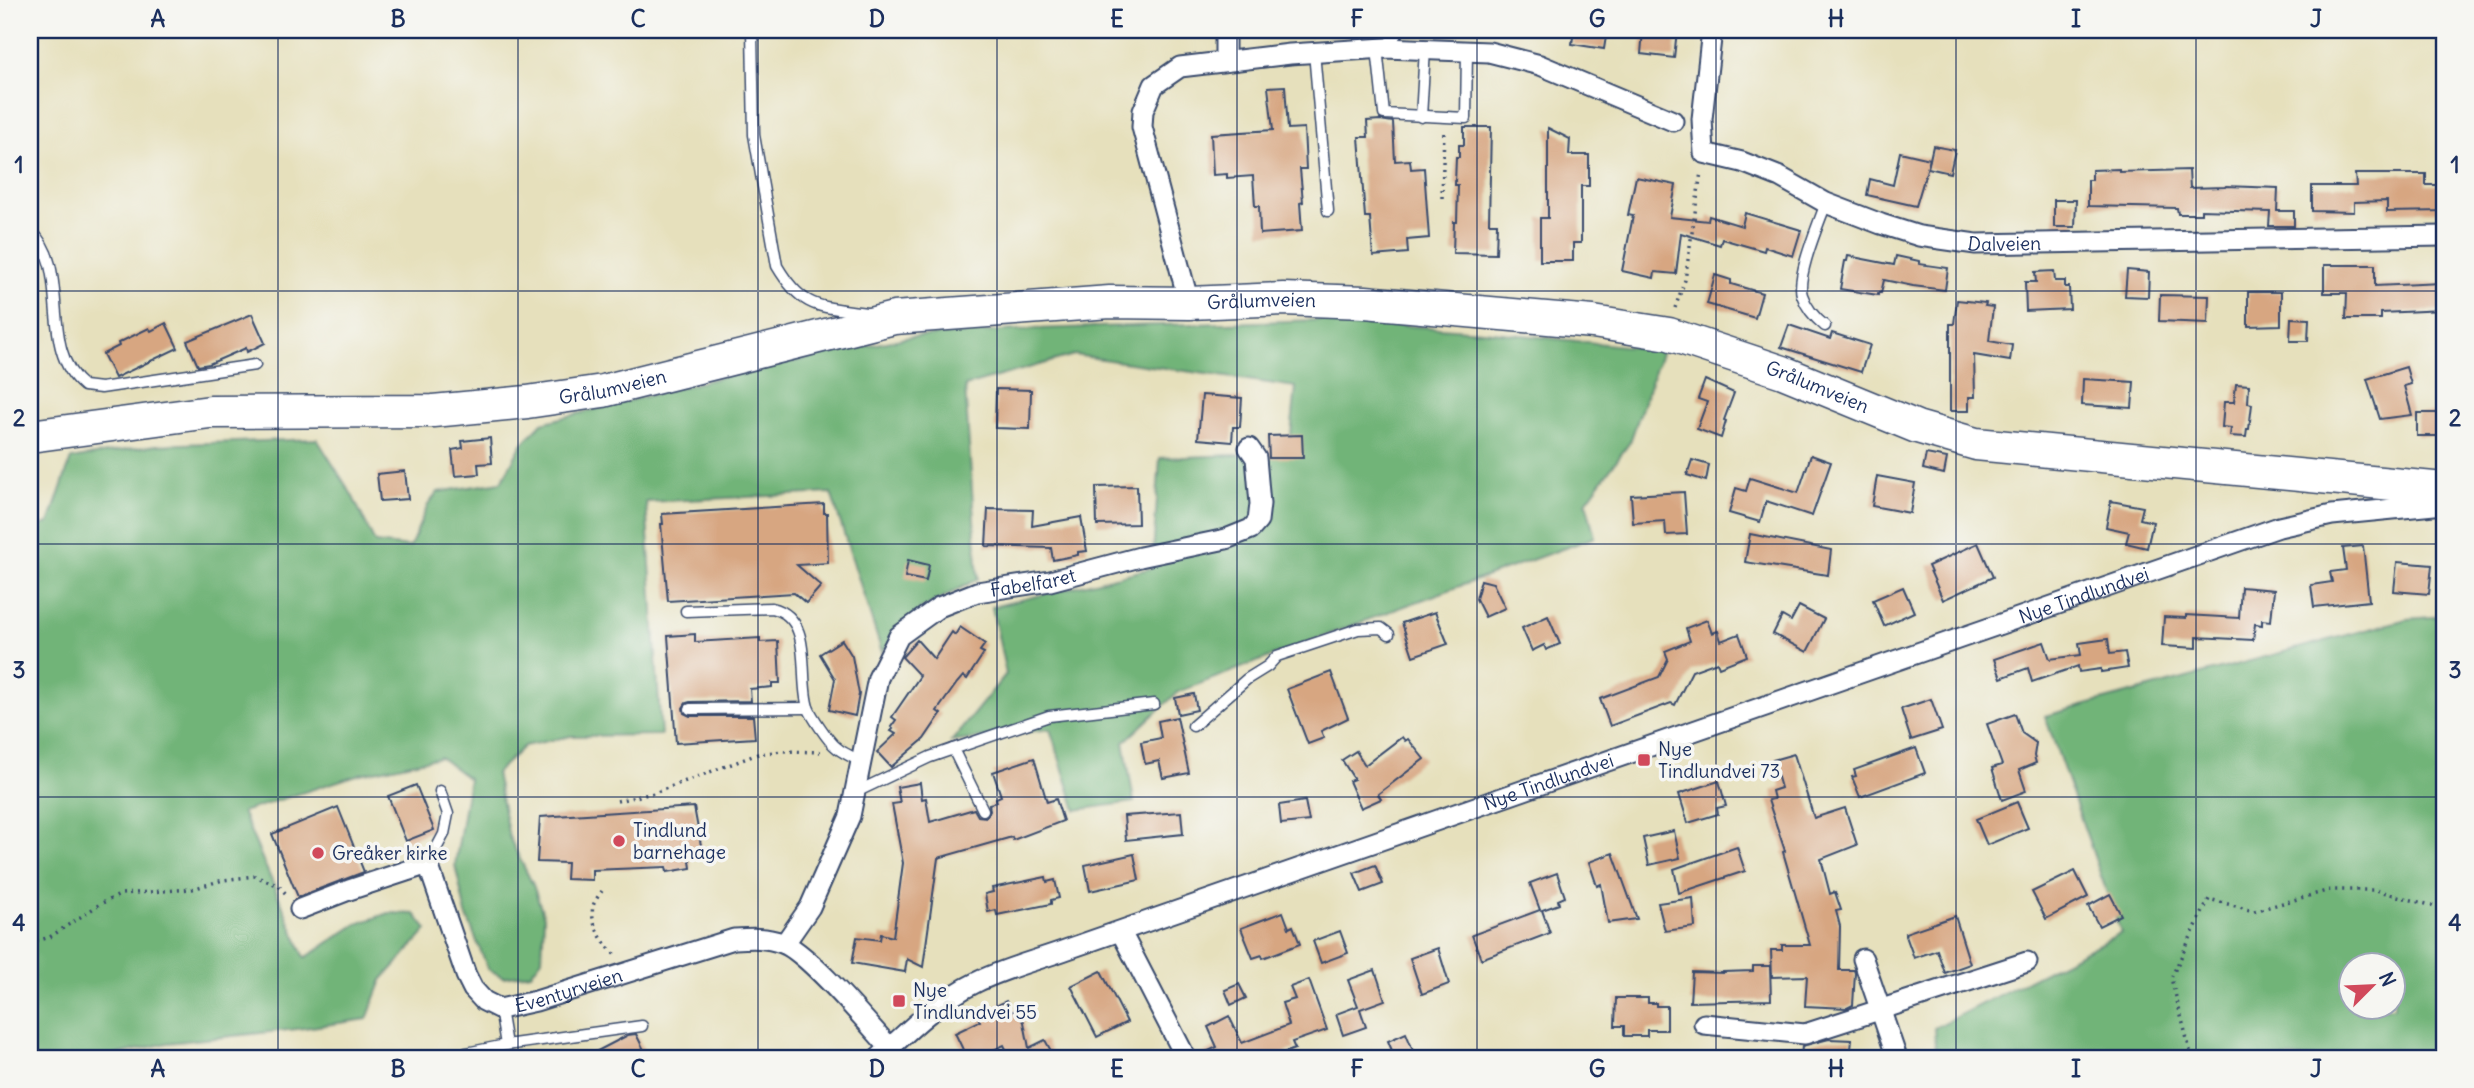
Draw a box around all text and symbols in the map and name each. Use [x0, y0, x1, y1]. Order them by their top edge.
text: A [151, 4, 166, 33]
text: B [390, 4, 406, 33]
text: C [630, 4, 646, 33]
text: D [869, 4, 885, 33]
text: E [1110, 4, 1124, 33]
text: F [1350, 4, 1364, 33]
text: G [1589, 4, 1605, 33]
text: H [1828, 4, 1844, 33]
text: I [2071, 4, 2081, 33]
text: J [2310, 4, 2322, 33]
text: 1 [14, 150, 24, 179]
text: 1 [2450, 150, 2460, 179]
street label: Dalveien [1966, 231, 2041, 257]
street label: Grålumveien [1207, 287, 1316, 314]
street label: Grålumveien [1763, 355, 1873, 418]
street label: Grålumveien [557, 364, 669, 409]
text: 2 [13, 403, 26, 432]
text: 2 [2449, 403, 2462, 432]
street label: Nye Tindlundvei [2015, 561, 2152, 629]
street label: Fabelfaret [989, 563, 1078, 602]
text: 3 [12, 655, 26, 684]
text: 3 [2448, 655, 2462, 684]
place label: Nye Tindlundvei 73 [1658, 737, 1780, 783]
street label: Nye Tindlundvei [1480, 748, 1617, 815]
marker: Nye Tindlundvei 73 [1636, 752, 1652, 768]
place label: Tindlund barnehage [633, 818, 726, 864]
marker: Tindlund barnehage [611, 833, 627, 849]
place label: Greåker kirke [332, 841, 448, 865]
marker: Greåker kirke [310, 845, 326, 861]
text: 4 [12, 908, 26, 937]
text: 4 [2448, 908, 2462, 937]
north arrow [2338, 951, 2408, 1021]
street label: Eventyrveien [513, 963, 625, 1017]
text: N [2374, 968, 2401, 990]
place label: Nye Tindlundvei 55 [913, 978, 1037, 1024]
marker: Nye Tindlundvei 55 [891, 993, 907, 1009]
text: A [151, 1054, 166, 1083]
text: B [390, 1054, 406, 1083]
text: C [630, 1054, 646, 1083]
text: D [869, 1054, 885, 1083]
text: E [1110, 1054, 1124, 1083]
text: F [1350, 1054, 1364, 1083]
text: G [1589, 1054, 1605, 1083]
text: H [1828, 1054, 1844, 1083]
text: I [2071, 1054, 2081, 1083]
text: J [2310, 1054, 2322, 1083]

